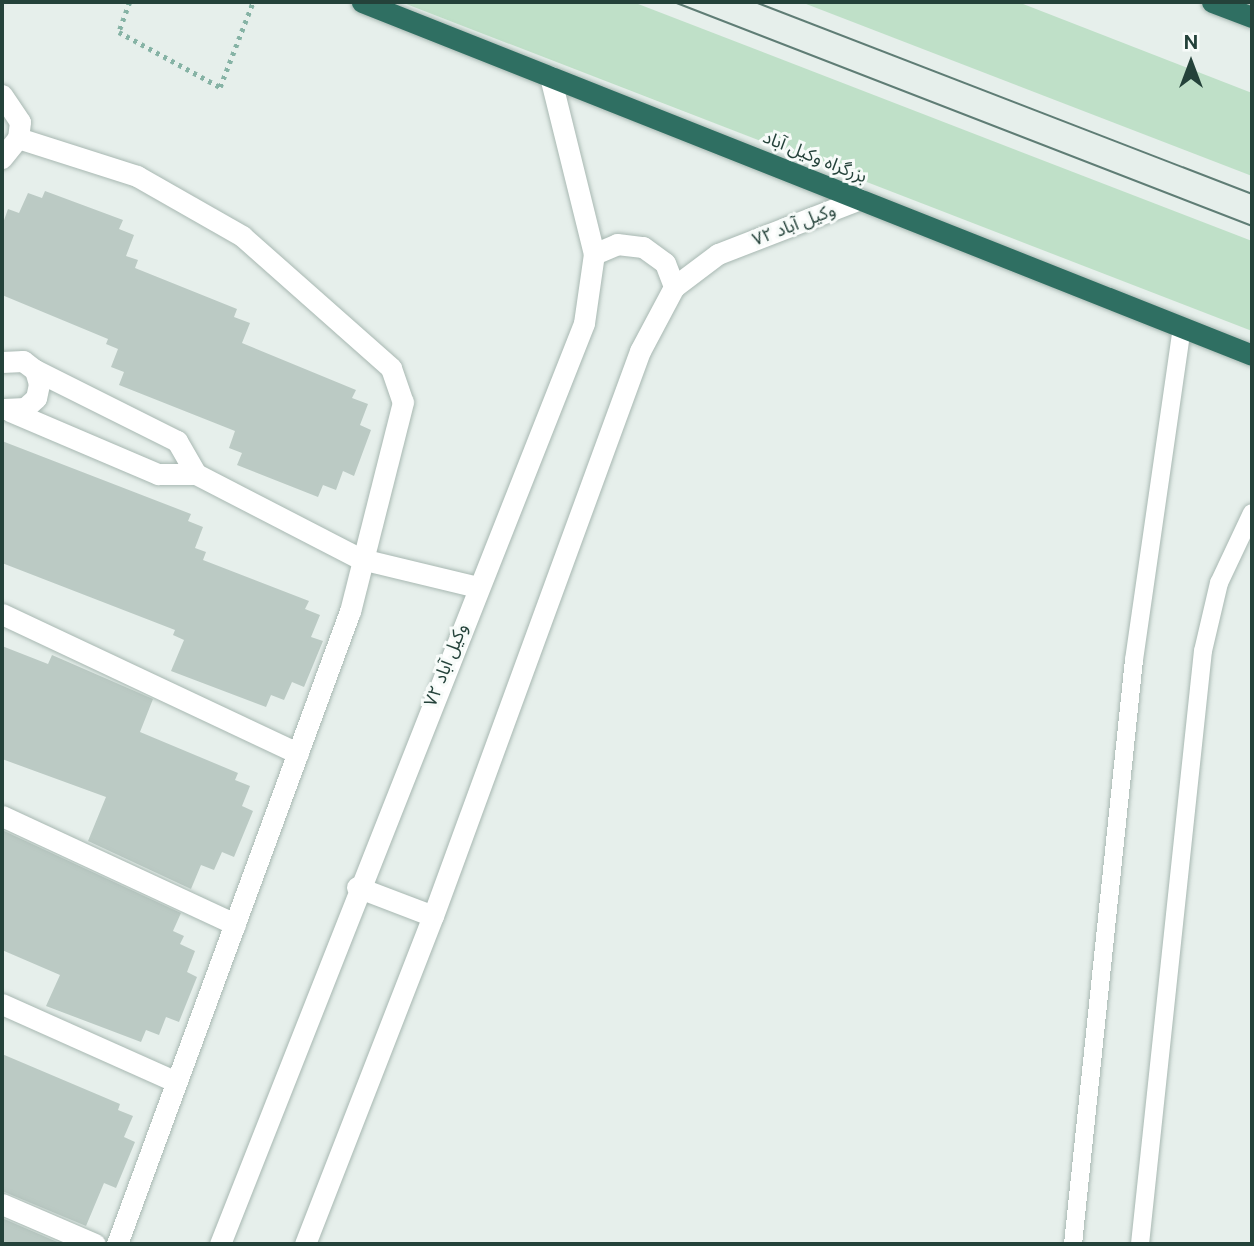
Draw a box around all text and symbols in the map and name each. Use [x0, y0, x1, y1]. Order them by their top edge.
north arrow [1156, 28, 1226, 98]
text: N [1184, 31, 1198, 53]
street label: بزرگراه وکیل آباد [760, 126, 870, 188]
street label: ۷۲ وکیل آباد [749, 199, 839, 251]
street label: ۷۲ وکیل آباد [420, 620, 472, 710]

